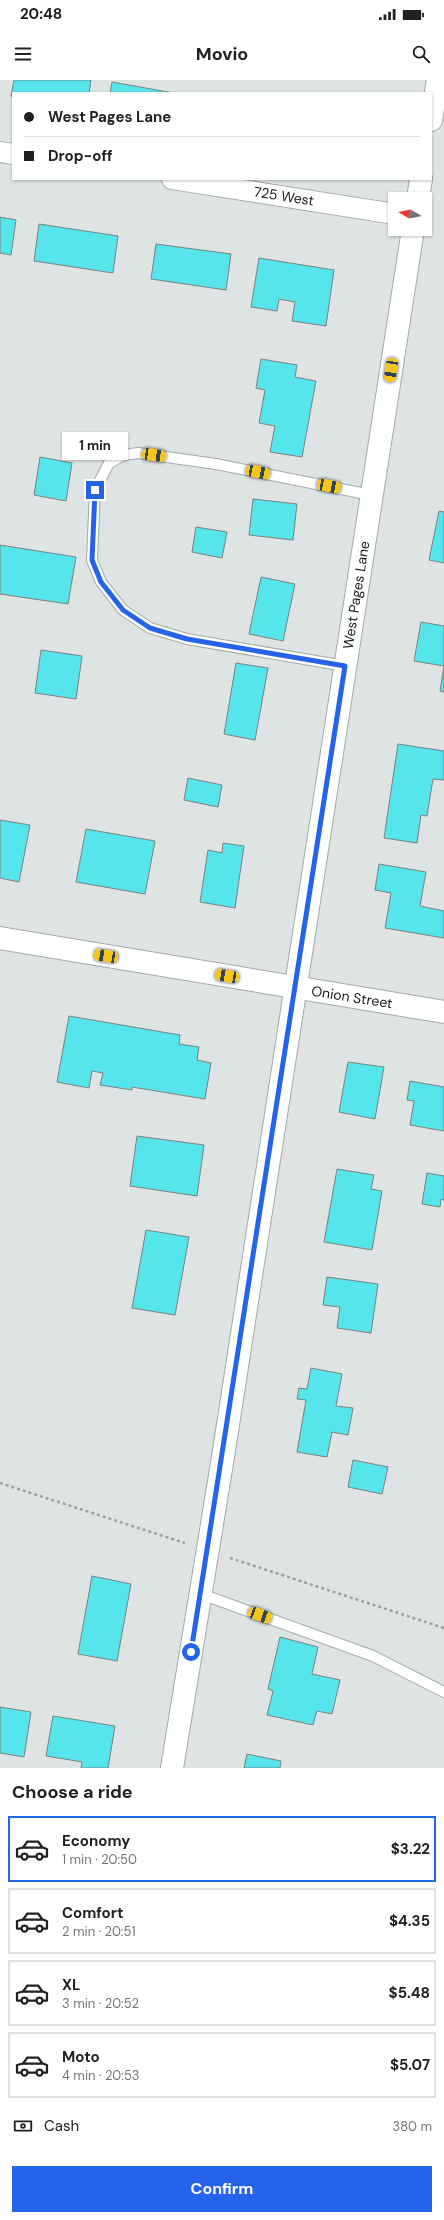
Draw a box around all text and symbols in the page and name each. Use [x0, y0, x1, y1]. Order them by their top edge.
text: 20:48 [20, 4, 62, 24]
text: Movio [196, 42, 248, 66]
icon: menu [12, 43, 34, 65]
icon: search [410, 43, 432, 65]
text: West Pages Lane [48, 107, 171, 127]
text: Drop-off [48, 146, 113, 166]
street label: 725 West [253, 182, 315, 210]
north arrow [388, 192, 432, 236]
map controls [388, 192, 432, 236]
car [383, 357, 399, 383]
callout: 1 min [62, 432, 128, 460]
text: 1 min [79, 437, 111, 454]
car [141, 447, 167, 463]
car [245, 464, 271, 480]
car [316, 478, 342, 494]
route end [86, 481, 104, 499]
street label: West Pages Lane [339, 540, 373, 650]
car [93, 948, 119, 964]
car [214, 968, 240, 984]
street label: Onion Street [310, 982, 394, 1012]
car [247, 1605, 273, 1625]
route start [182, 1643, 200, 1661]
text: Choose a ride [12, 1780, 133, 1804]
icon: car [14, 1831, 50, 1867]
text: Economy [62, 1831, 130, 1851]
text: $3.22 [391, 1839, 430, 1859]
text: 1 min · 20:50 [62, 1851, 137, 1868]
icon: car [14, 1903, 50, 1939]
text: Comfort [62, 1903, 123, 1923]
text: $4.35 [389, 1911, 430, 1931]
text: 2 min · 20:51 [62, 1923, 135, 1940]
icon: car [14, 1975, 50, 2011]
text: XL [62, 1975, 80, 1995]
text: $5.48 [389, 1983, 430, 2003]
text: 3 min · 20:52 [62, 1995, 139, 2012]
icon: car [14, 2047, 50, 2083]
text: Moto [62, 2047, 100, 2067]
text: $5.07 [390, 2055, 430, 2075]
text: 4 min · 20:53 [62, 2067, 140, 2084]
icon: cash [12, 2115, 34, 2137]
text: Cash [44, 2116, 79, 2136]
text: 380 m [392, 2118, 432, 2135]
button: Confirm [12, 2166, 432, 2212]

